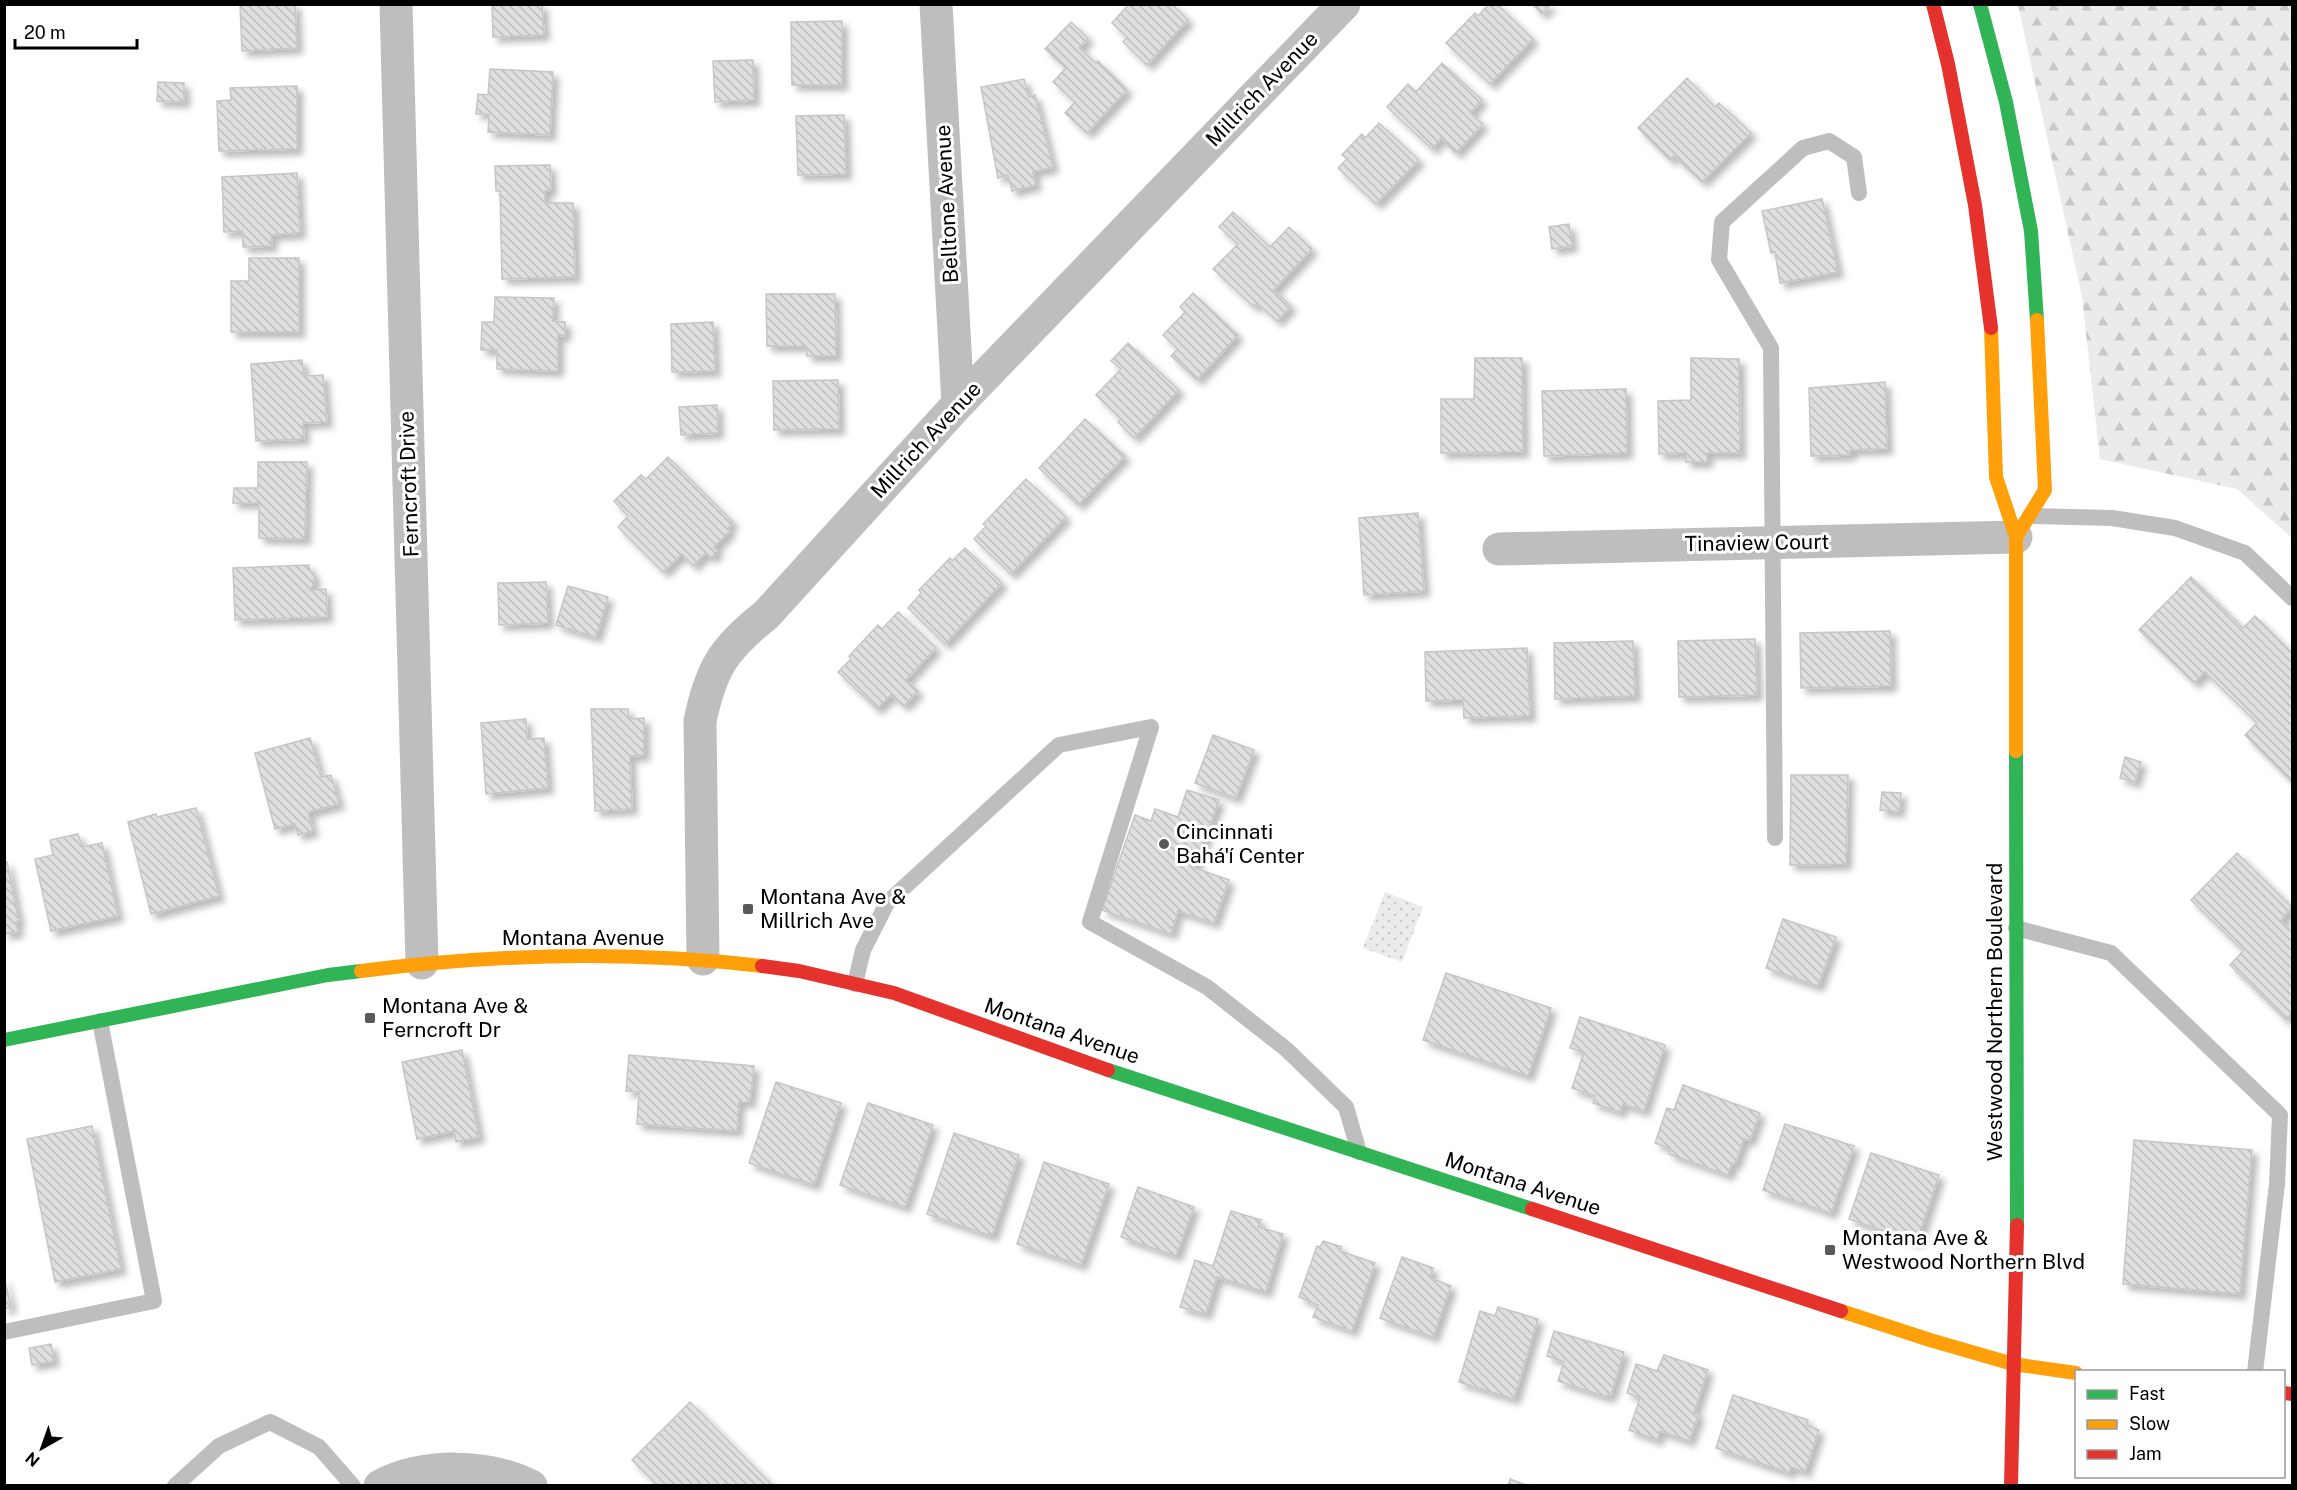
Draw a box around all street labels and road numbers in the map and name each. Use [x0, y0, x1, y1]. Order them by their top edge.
street label: Millrich Avenue [1200, 26, 1323, 151]
street label: Belltone Avenue [930, 124, 963, 284]
street label: Millrich Avenue [865, 376, 986, 503]
street label: Ferncroft Drive [393, 410, 424, 558]
street label: Tinaview Court [1684, 529, 1830, 556]
street label: Westwood Northern Boulevard [1982, 863, 2007, 1161]
street label: Montana Avenue [502, 925, 664, 950]
street label: Montana Avenue [981, 992, 1143, 1069]
street label: Montana Avenue [1442, 1147, 1604, 1221]

